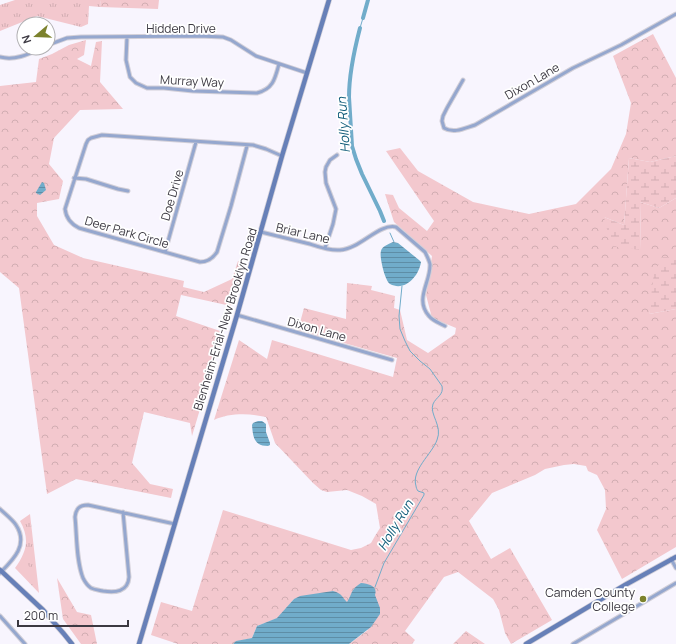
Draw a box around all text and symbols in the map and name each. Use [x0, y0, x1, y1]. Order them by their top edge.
north arrow [16, 16, 56, 56]
street label: Hidden Drive [146, 20, 216, 37]
text: N [18, 33, 34, 46]
street label: Dixon Lane [502, 59, 562, 103]
street label: Murray Way [160, 71, 225, 91]
water label: Holly Run [332, 95, 354, 153]
street label: Doe Drive [157, 167, 187, 223]
street label: Deer Park Circle [83, 212, 171, 252]
street label: Briar Lane [274, 219, 332, 247]
street label: Blenheim-Erial-New Brooklyn Road [189, 226, 261, 412]
street label: Dixon Lane [286, 312, 348, 346]
water label: Holly Run [373, 495, 418, 554]
place label: Camden County College [545, 584, 636, 615]
marker: Camden County College [638, 594, 648, 604]
scale bar [18, 602, 128, 628]
text: 200 m [24, 607, 58, 624]

